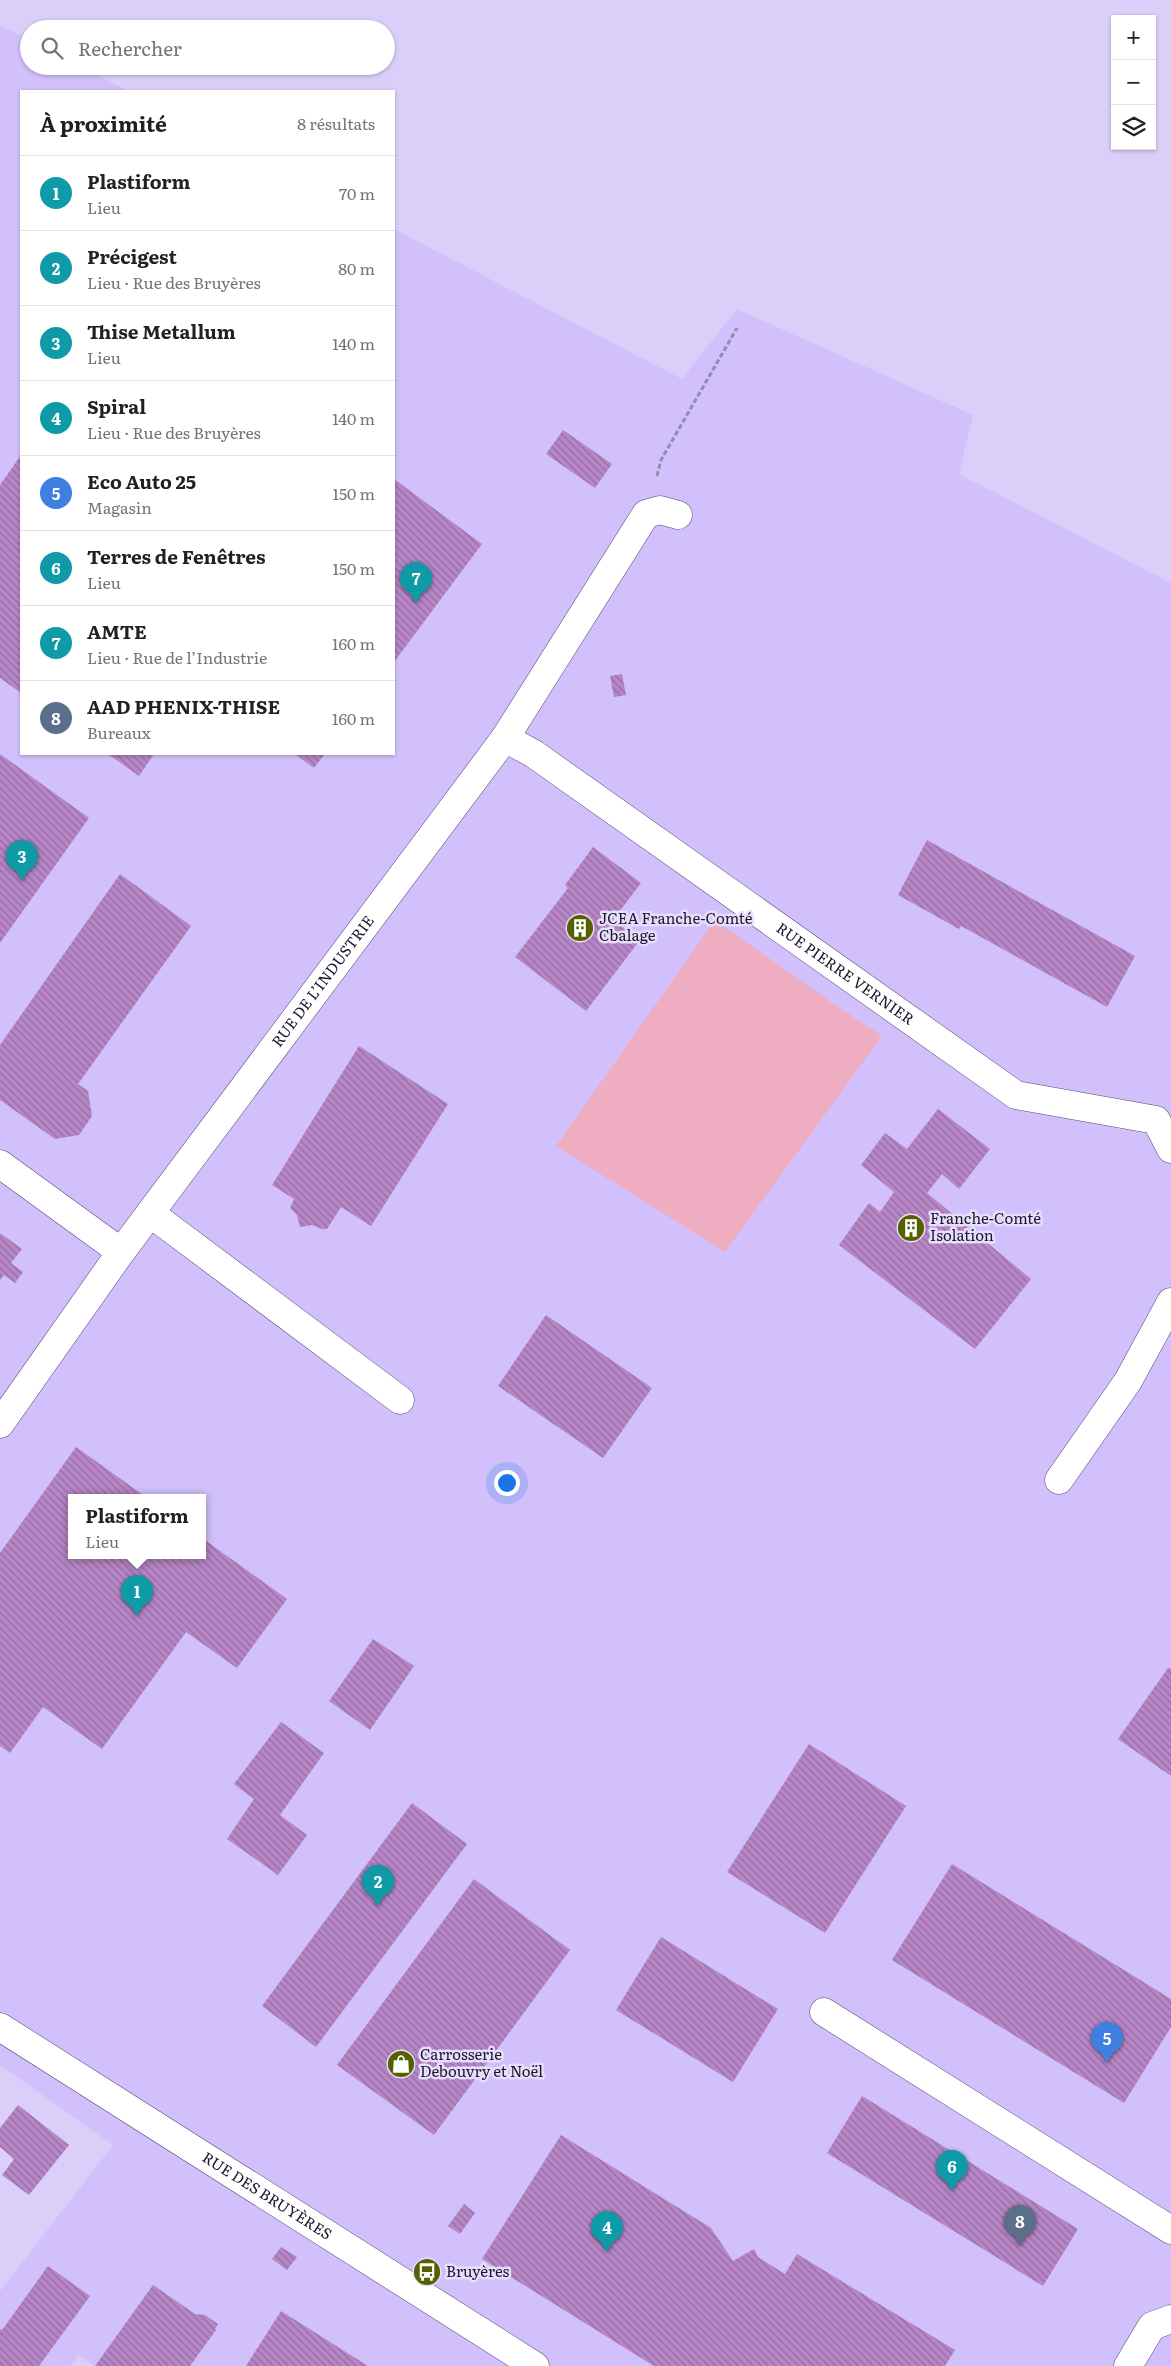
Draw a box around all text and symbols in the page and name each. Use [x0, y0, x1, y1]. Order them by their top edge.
map controls [1111, 15, 1156, 150]
button: + [1111, 15, 1156, 60]
search box [20, 20, 395, 75]
icon: search [38, 34, 66, 62]
text: Rechercher [78, 34, 182, 62]
button: − [1111, 60, 1156, 105]
button: layers [1111, 105, 1156, 150]
text: À proximité [40, 107, 167, 138]
text: 8 résultats [297, 111, 375, 135]
text: Plastiform [87, 167, 191, 195]
text: 1 [53, 181, 59, 205]
text: 70 m [339, 181, 375, 205]
text: Lieu [87, 195, 121, 219]
text: Précigest [87, 242, 177, 270]
text: 2 [52, 256, 60, 280]
text: 80 m [338, 256, 375, 280]
text: Lieu · Rue des Bruyères [87, 270, 261, 294]
text: Thise Metallum [87, 317, 236, 345]
text: 3 [52, 331, 60, 355]
text: 140 m [332, 331, 375, 355]
text: Lieu [87, 345, 121, 369]
text: Spiral [87, 392, 146, 420]
text: 4 [51, 406, 61, 430]
text: 140 m [332, 406, 375, 430]
text: Lieu · Rue des Bruyères [87, 420, 261, 444]
text: Eco Auto 25 [87, 467, 196, 495]
text: 5 [52, 481, 60, 505]
text: 150 m [332, 481, 375, 505]
text: Magasin [87, 495, 152, 519]
text: Terres de Fenêtres [87, 542, 265, 570]
text: 6 [51, 556, 61, 580]
text: 150 m [332, 556, 375, 580]
pin: 7 [400, 562, 432, 603]
text: Lieu [87, 570, 121, 594]
text: AMTE [87, 617, 147, 645]
text: 7 [52, 631, 60, 655]
text: 160 m [332, 631, 375, 655]
text: Lieu · Rue de l’Industrie [87, 645, 267, 669]
text: AAD PHENIX-THISE [87, 692, 280, 720]
text: 8 [51, 706, 61, 730]
text: 160 m [332, 706, 375, 730]
text: Bureaux [87, 720, 151, 744]
pin: 3 [6, 840, 38, 881]
place label: JCEA Franche-Comté Cbalage [599, 906, 753, 946]
street label: RUE DE L’INDUSTRIE [265, 910, 379, 1051]
building icon: JCEA Franche-Comté Cbalage [565, 913, 595, 943]
street label: RUE PIERRE VERNIER [772, 916, 920, 1030]
place label: Franche-Comté Isolation [930, 1206, 1041, 1246]
building icon: Franche-Comté Isolation [896, 1213, 926, 1243]
your location [494, 1470, 520, 1496]
popup [68, 1494, 206, 1559]
text: Plastiform [85, 1501, 189, 1529]
text: Lieu [85, 1529, 119, 1553]
pin: 1 [121, 1575, 153, 1616]
pin: 2 [362, 1865, 394, 1906]
pin: 5 [1091, 2022, 1123, 2063]
place label: Carrosserie Debouvry et Noël [420, 2042, 543, 2082]
shop icon: Carrosserie Debouvry et Noël [386, 2049, 416, 2079]
street label: RUE DES BRUYÈRES [198, 2145, 337, 2245]
pin: 6 [936, 2150, 968, 2191]
pin: 8 [1004, 2205, 1036, 2246]
pin: 4 [591, 2211, 623, 2252]
bus stop icon: Bruyères [412, 2257, 442, 2287]
place label: Bruyères [446, 2259, 509, 2282]

